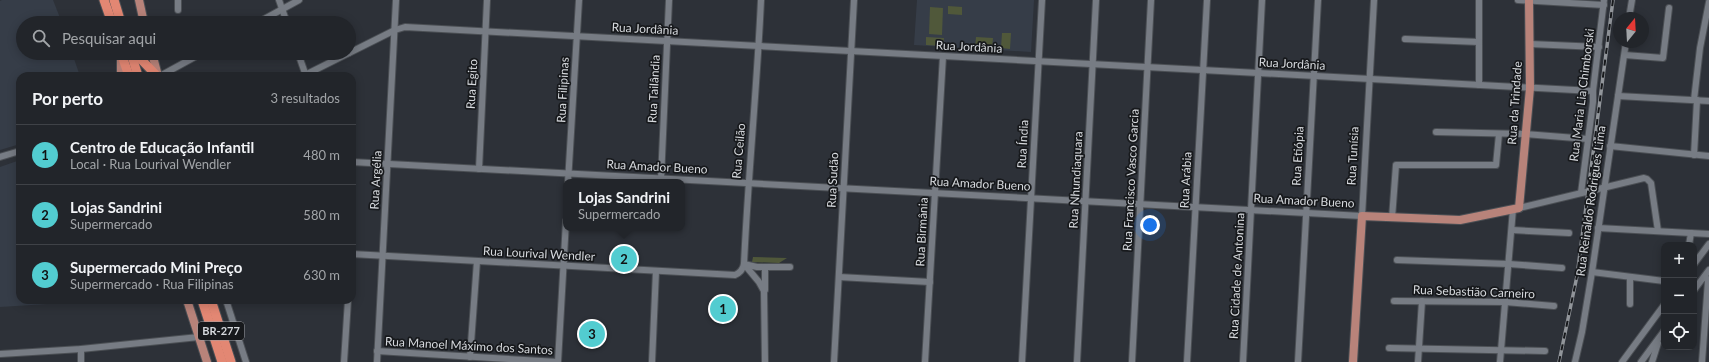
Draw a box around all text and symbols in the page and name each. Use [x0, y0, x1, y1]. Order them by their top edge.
north arrow [1613, 12, 1649, 48]
search box [16, 16, 356, 60]
street label: Rua Jordânia [611, 19, 679, 38]
icon: search [30, 27, 52, 49]
street label: Rua Maria Lia Chimborski [1566, 28, 1597, 162]
text: Pesquisar aqui [62, 29, 156, 47]
street label: Rua Jordânia [935, 37, 1003, 56]
street label: Rua Tailândia [644, 54, 663, 123]
street label: Rua Jordânia [1258, 54, 1326, 73]
street label: Rua Filipinas [553, 57, 572, 123]
street label: Rua Egito [463, 58, 480, 109]
street label: Rua da Trindade [1504, 61, 1525, 145]
text: Por perto [32, 88, 103, 109]
text: 3 resultados [270, 90, 340, 106]
street label: Rua Francisco Vasco Garcia [1119, 108, 1142, 251]
street label: Rua Índia [1014, 119, 1031, 169]
street label: Rua Ceilão [729, 122, 748, 179]
street label: Rua Reinaldo Rodrigues Lima [1573, 125, 1608, 277]
street label: Rua Etiópia [1288, 126, 1307, 186]
street label: Rua Tunísia [1343, 126, 1362, 186]
street label: Rua Nhundiaquara [1065, 131, 1086, 229]
text: Centro de Educação Infantil [70, 138, 254, 156]
text: 1 [41, 147, 49, 163]
text: 480 m [303, 147, 340, 163]
street label: Rua Argélia [366, 150, 385, 210]
street label: Rua Arábia [1177, 151, 1194, 209]
street label: Rua Sudão [824, 152, 841, 208]
text: Local · Rua Lourival Wendler [70, 156, 231, 172]
street label: Rua Amador Bueno [606, 156, 708, 177]
street label: Rua Amador Bueno [929, 173, 1031, 194]
popup [563, 179, 685, 231]
text: Lojas Sandrini [578, 188, 670, 206]
street label: Rua Amador Bueno [1253, 190, 1355, 211]
street label: Rua Birmânia [912, 197, 931, 267]
text: Lojas Sandrini [70, 198, 162, 216]
text: Supermercado [578, 206, 660, 222]
text: 2 [41, 207, 49, 223]
text: 580 m [303, 207, 340, 223]
street label: Rua Cidade de Antonina [1226, 212, 1247, 340]
your location [1140, 215, 1160, 235]
text: Supermercado [70, 216, 152, 232]
map controls [1661, 242, 1697, 350]
button: + [1661, 242, 1697, 278]
street label: Rua Lourival Wendler [483, 243, 596, 264]
pin: 2 [611, 244, 637, 274]
text: Supermercado Mini Preço [70, 258, 242, 276]
text: 3 [41, 267, 49, 283]
text: 630 m [303, 267, 340, 283]
text: Supermercado · Rua Filipinas [70, 276, 234, 292]
button: − [1661, 278, 1697, 314]
street label: Rua Sebastião Carneiro [1413, 282, 1535, 301]
pin: 1 [710, 294, 736, 324]
button: locate [1661, 314, 1697, 350]
pin: 3 [579, 319, 605, 349]
road number: BR-277 [198, 322, 244, 340]
street label: Rua Manoel Máximo dos Santos [385, 334, 553, 357]

